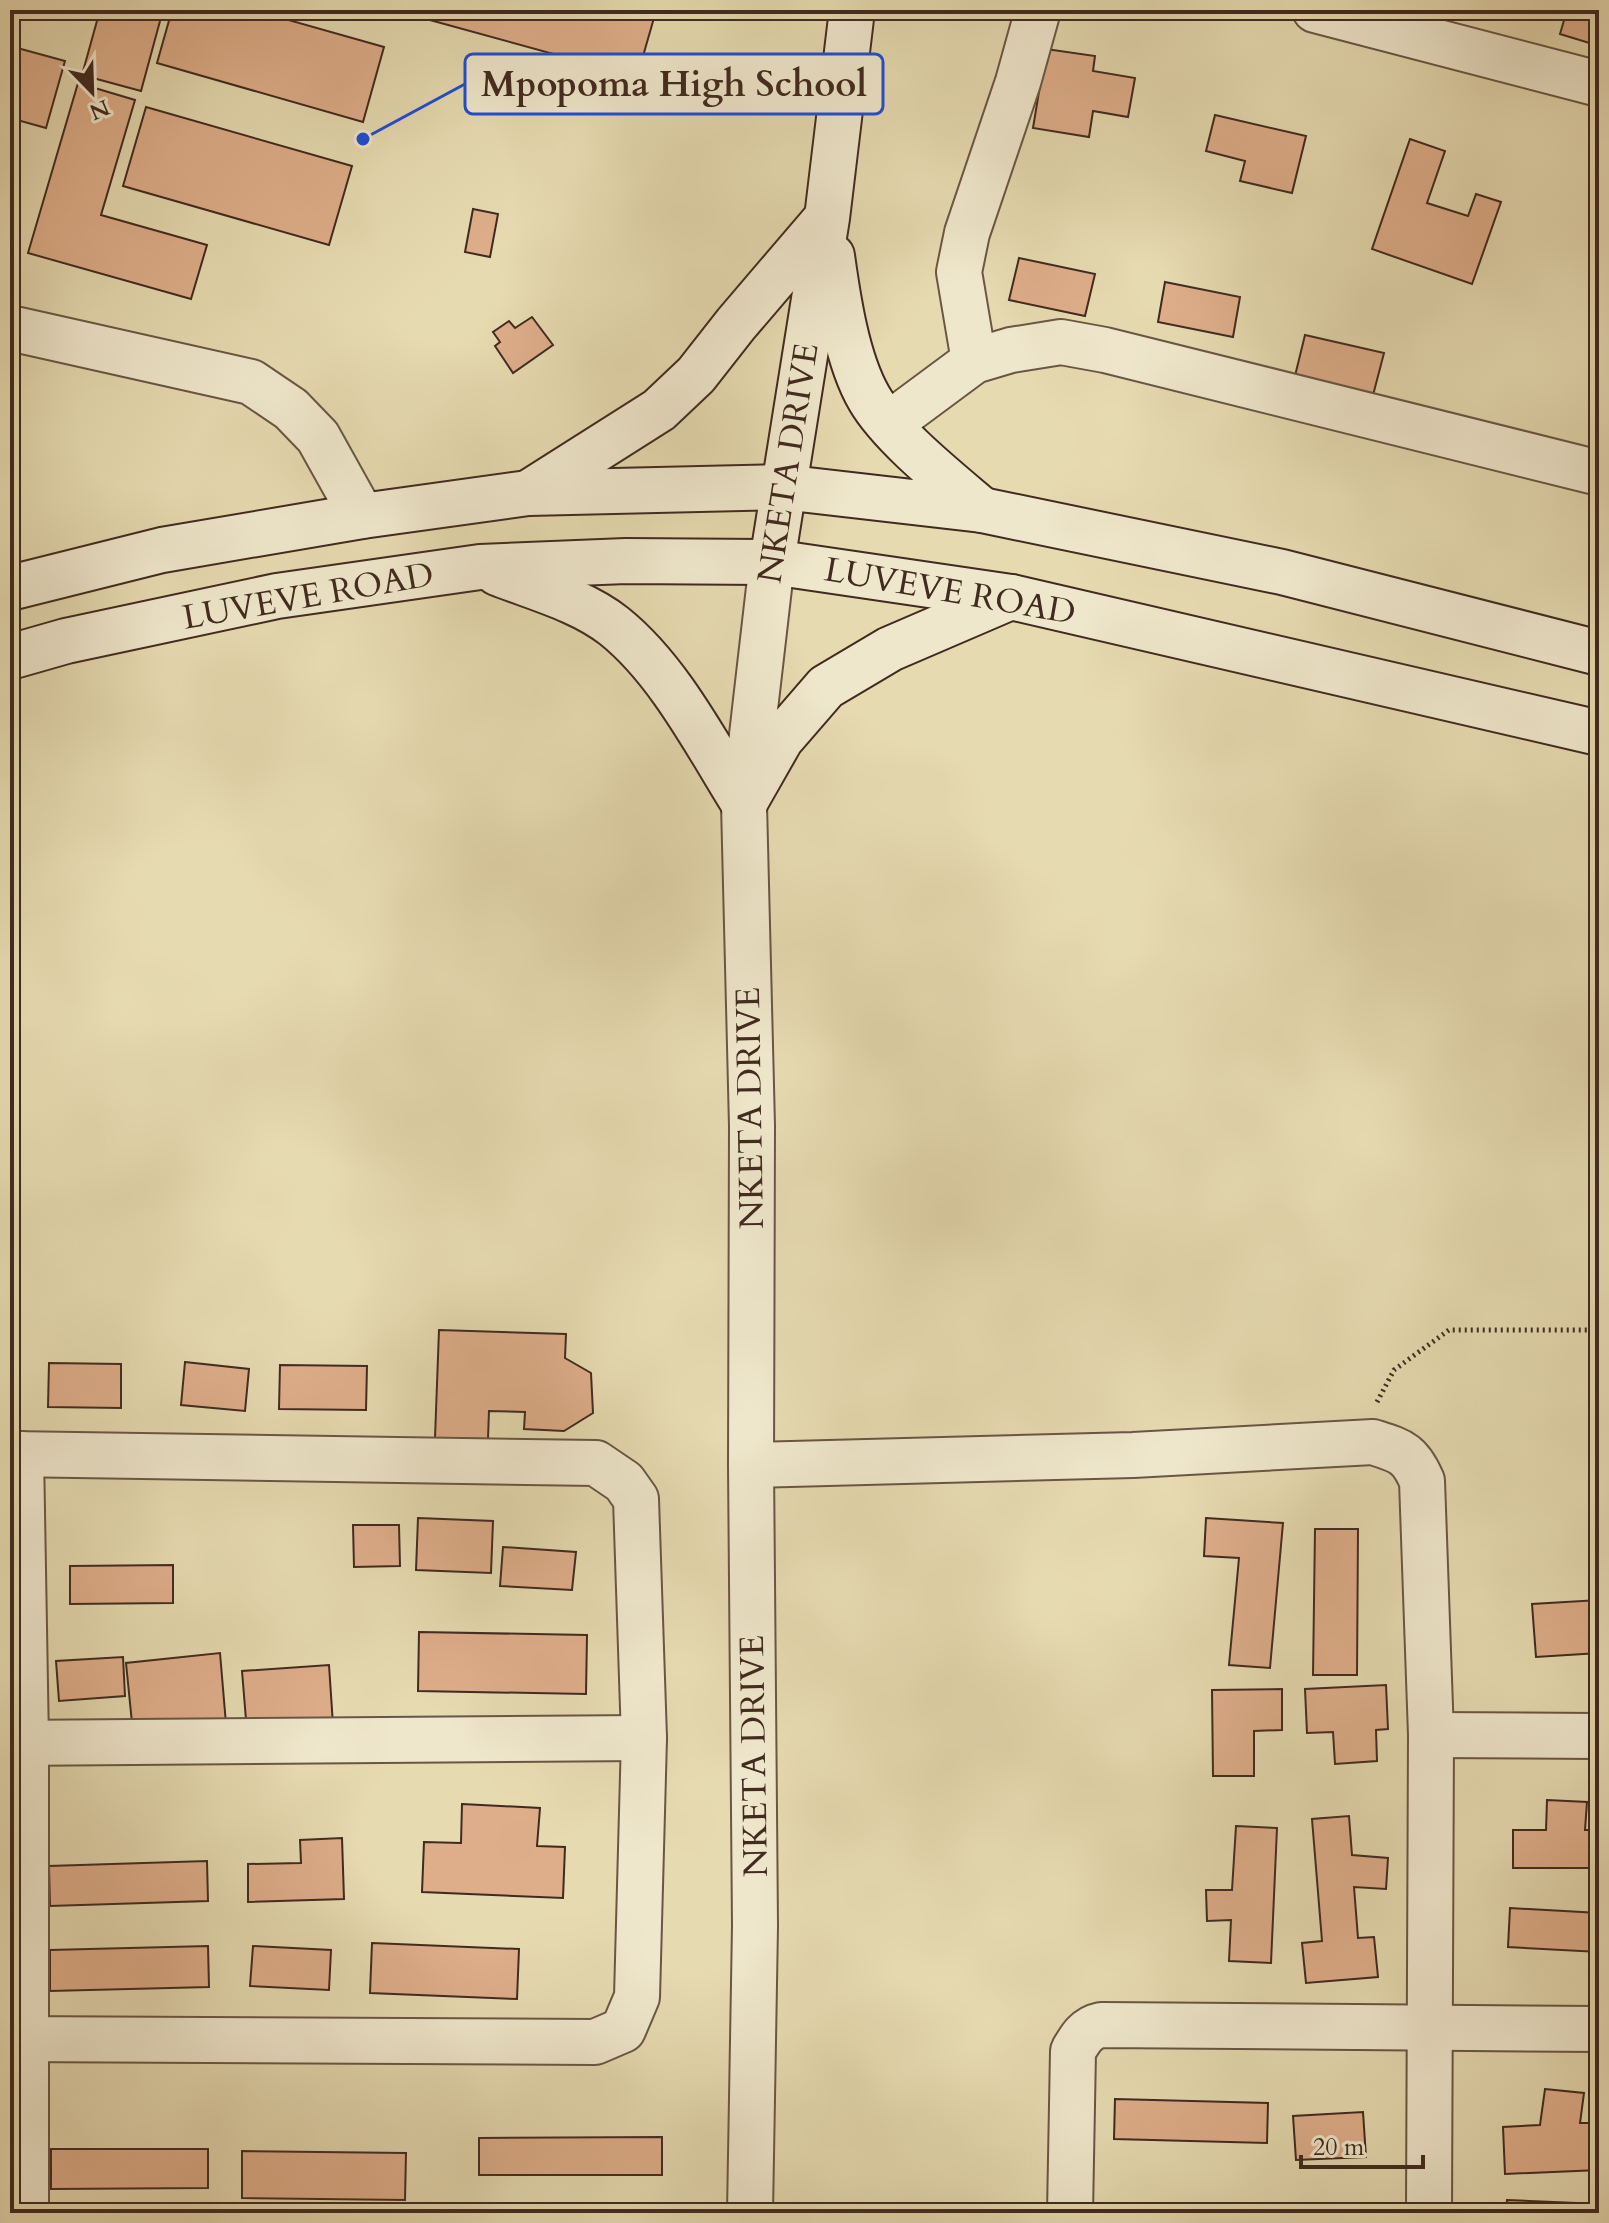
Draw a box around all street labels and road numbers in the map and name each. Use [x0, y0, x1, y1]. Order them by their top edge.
street label: NKETA DRIVE [746, 340, 830, 586]
street label: LUVEVE ROAD [821, 546, 1079, 636]
street label: LUVEVE ROAD [179, 551, 437, 641]
street label: NKETA DRIVE [725, 986, 775, 1230]
street label: NKETA DRIVE [729, 1634, 779, 1878]

